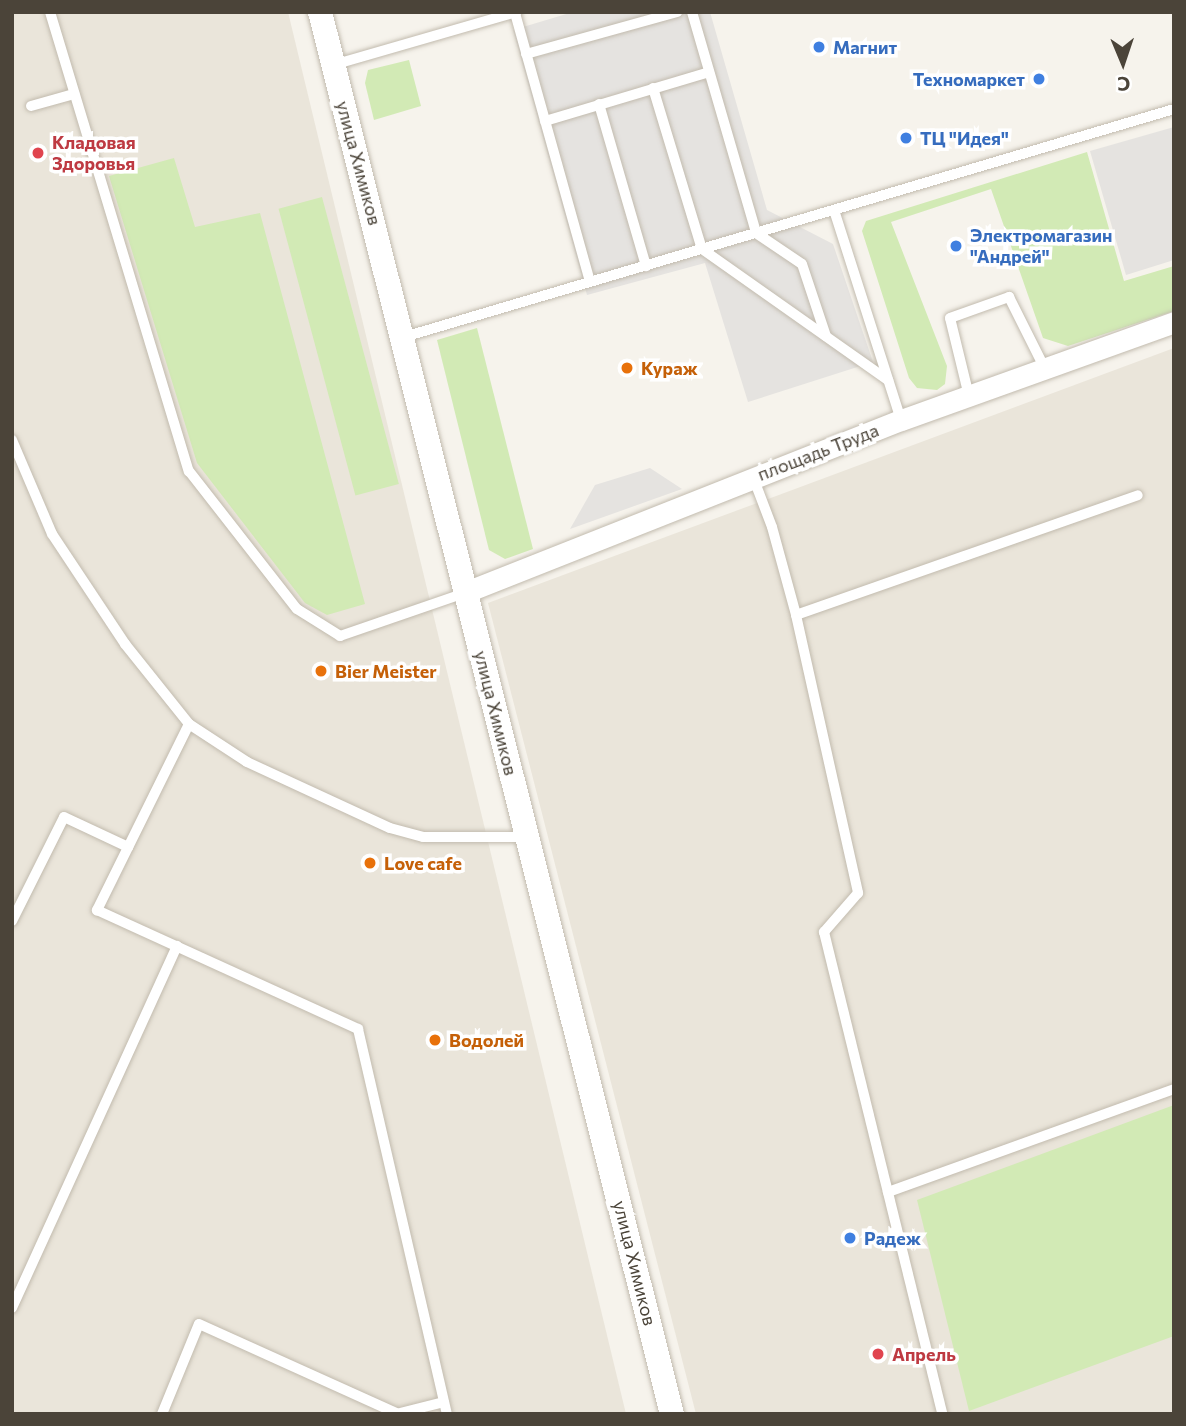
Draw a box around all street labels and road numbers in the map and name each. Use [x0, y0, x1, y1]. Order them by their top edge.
street label: улица Химиков [332, 98, 386, 228]
street label: площадь Труда [754, 419, 882, 485]
street label: улица Химиков [470, 648, 522, 778]
street label: улица Химиков [609, 1198, 661, 1328]

